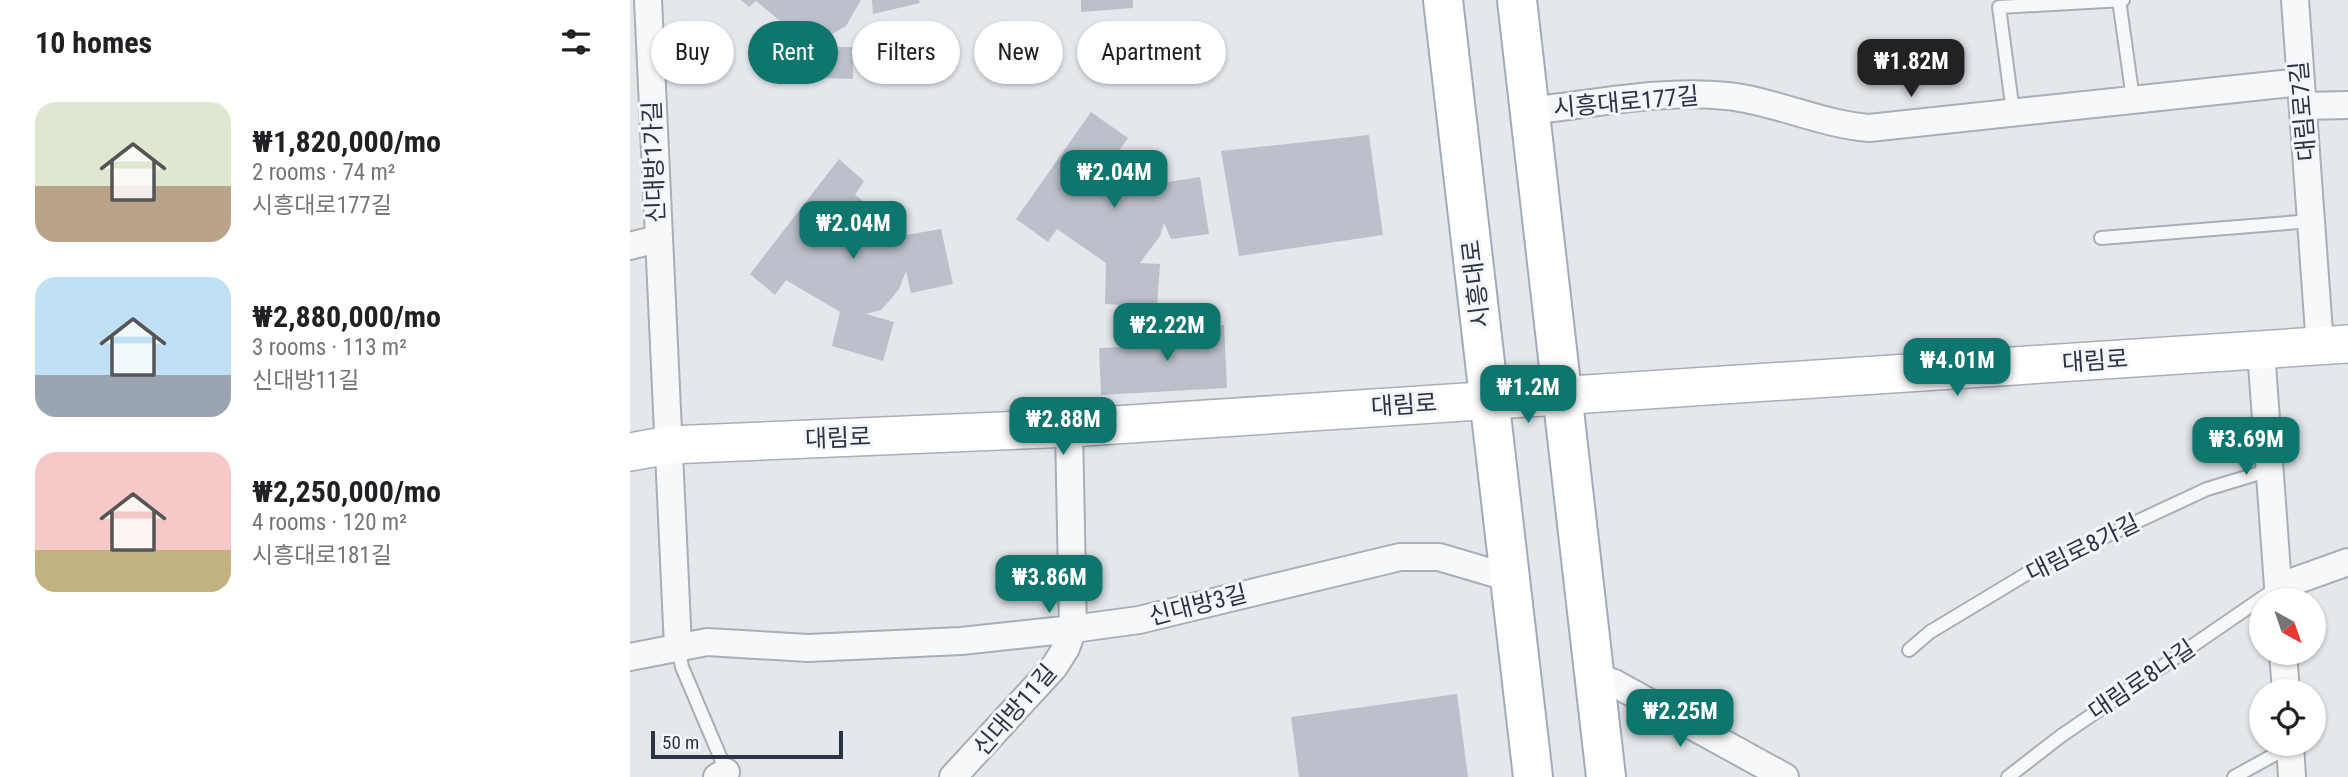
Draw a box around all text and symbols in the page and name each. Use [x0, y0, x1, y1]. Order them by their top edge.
chip: Buy [651, 21, 734, 84]
chip: Rent [748, 21, 838, 84]
chip: Filters [852, 21, 960, 84]
chip: New [974, 21, 1063, 84]
chip: Apartment [1077, 21, 1226, 84]
icon: filters [557, 23, 595, 61]
text: 10 homes [35, 25, 152, 60]
pin: ₩1.82M [1854, 40, 1968, 99]
text: ₩1.82M [1873, 48, 1949, 75]
street label: 대림로7길 [2285, 60, 2321, 162]
street label: 시흥대로177길 [1552, 82, 1700, 122]
street label: 신대방1가길 [638, 100, 670, 224]
text: ₩1,820,000/mo [252, 124, 441, 159]
icon: home [91, 130, 175, 214]
pin: ₩2.04M [1057, 150, 1171, 210]
text: 2 rooms · 74 m² [252, 159, 395, 186]
text: ₩2.04M [1076, 159, 1152, 186]
text: 시흥대로177길 [252, 192, 392, 219]
pin: ₩2.04M [796, 202, 910, 261]
text: ₩2.04M [815, 210, 891, 237]
street label: 시흥대로 [1457, 238, 1495, 330]
text: ₩2,880,000/mo [252, 299, 441, 334]
pin: ₩2.22M [1110, 304, 1224, 363]
icon: home [91, 305, 175, 389]
text: ₩2.22M [1129, 312, 1205, 339]
text: 3 rooms · 113 m² [252, 334, 407, 361]
pin: ₩4.01M [1900, 338, 2014, 398]
street label: 대림로 [2061, 345, 2129, 377]
text: ₩4.01M [1919, 347, 1995, 374]
pin: ₩1.2M [1479, 366, 1577, 425]
text: 신대방11길 [252, 367, 359, 394]
text: ₩1.2M [1496, 374, 1560, 401]
street label: 대림로 [1370, 389, 1438, 421]
pin: ₩2.88M [1006, 398, 1120, 457]
text: ₩2.88M [1025, 406, 1101, 433]
pin: ₩3.69M [2189, 418, 2303, 477]
street label: 대림로 [804, 423, 872, 453]
text: ₩3.69M [2208, 426, 2284, 453]
text: ₩2,250,000/mo [252, 474, 441, 509]
icon: home [91, 480, 175, 564]
text: 4 rooms · 120 m² [252, 509, 407, 536]
street label: 대림로8가길 [2022, 509, 2144, 587]
text: 시흥대로181길 [252, 542, 392, 569]
pin: ₩3.86M [992, 556, 1106, 615]
text: ₩3.86M [1011, 564, 1087, 591]
street label: 신대방3길 [1146, 579, 1250, 631]
north arrow [2249, 588, 2326, 665]
map controls [2249, 588, 2326, 756]
street label: 대림로8나길 [2083, 634, 2201, 726]
street label: 신대방11길 [968, 659, 1062, 761]
button: locate [2249, 679, 2326, 756]
pin: ₩2.25M [1623, 690, 1737, 749]
text: ₩2.25M [1642, 698, 1718, 725]
scale bar [651, 728, 844, 760]
text: 50 m [662, 731, 699, 754]

